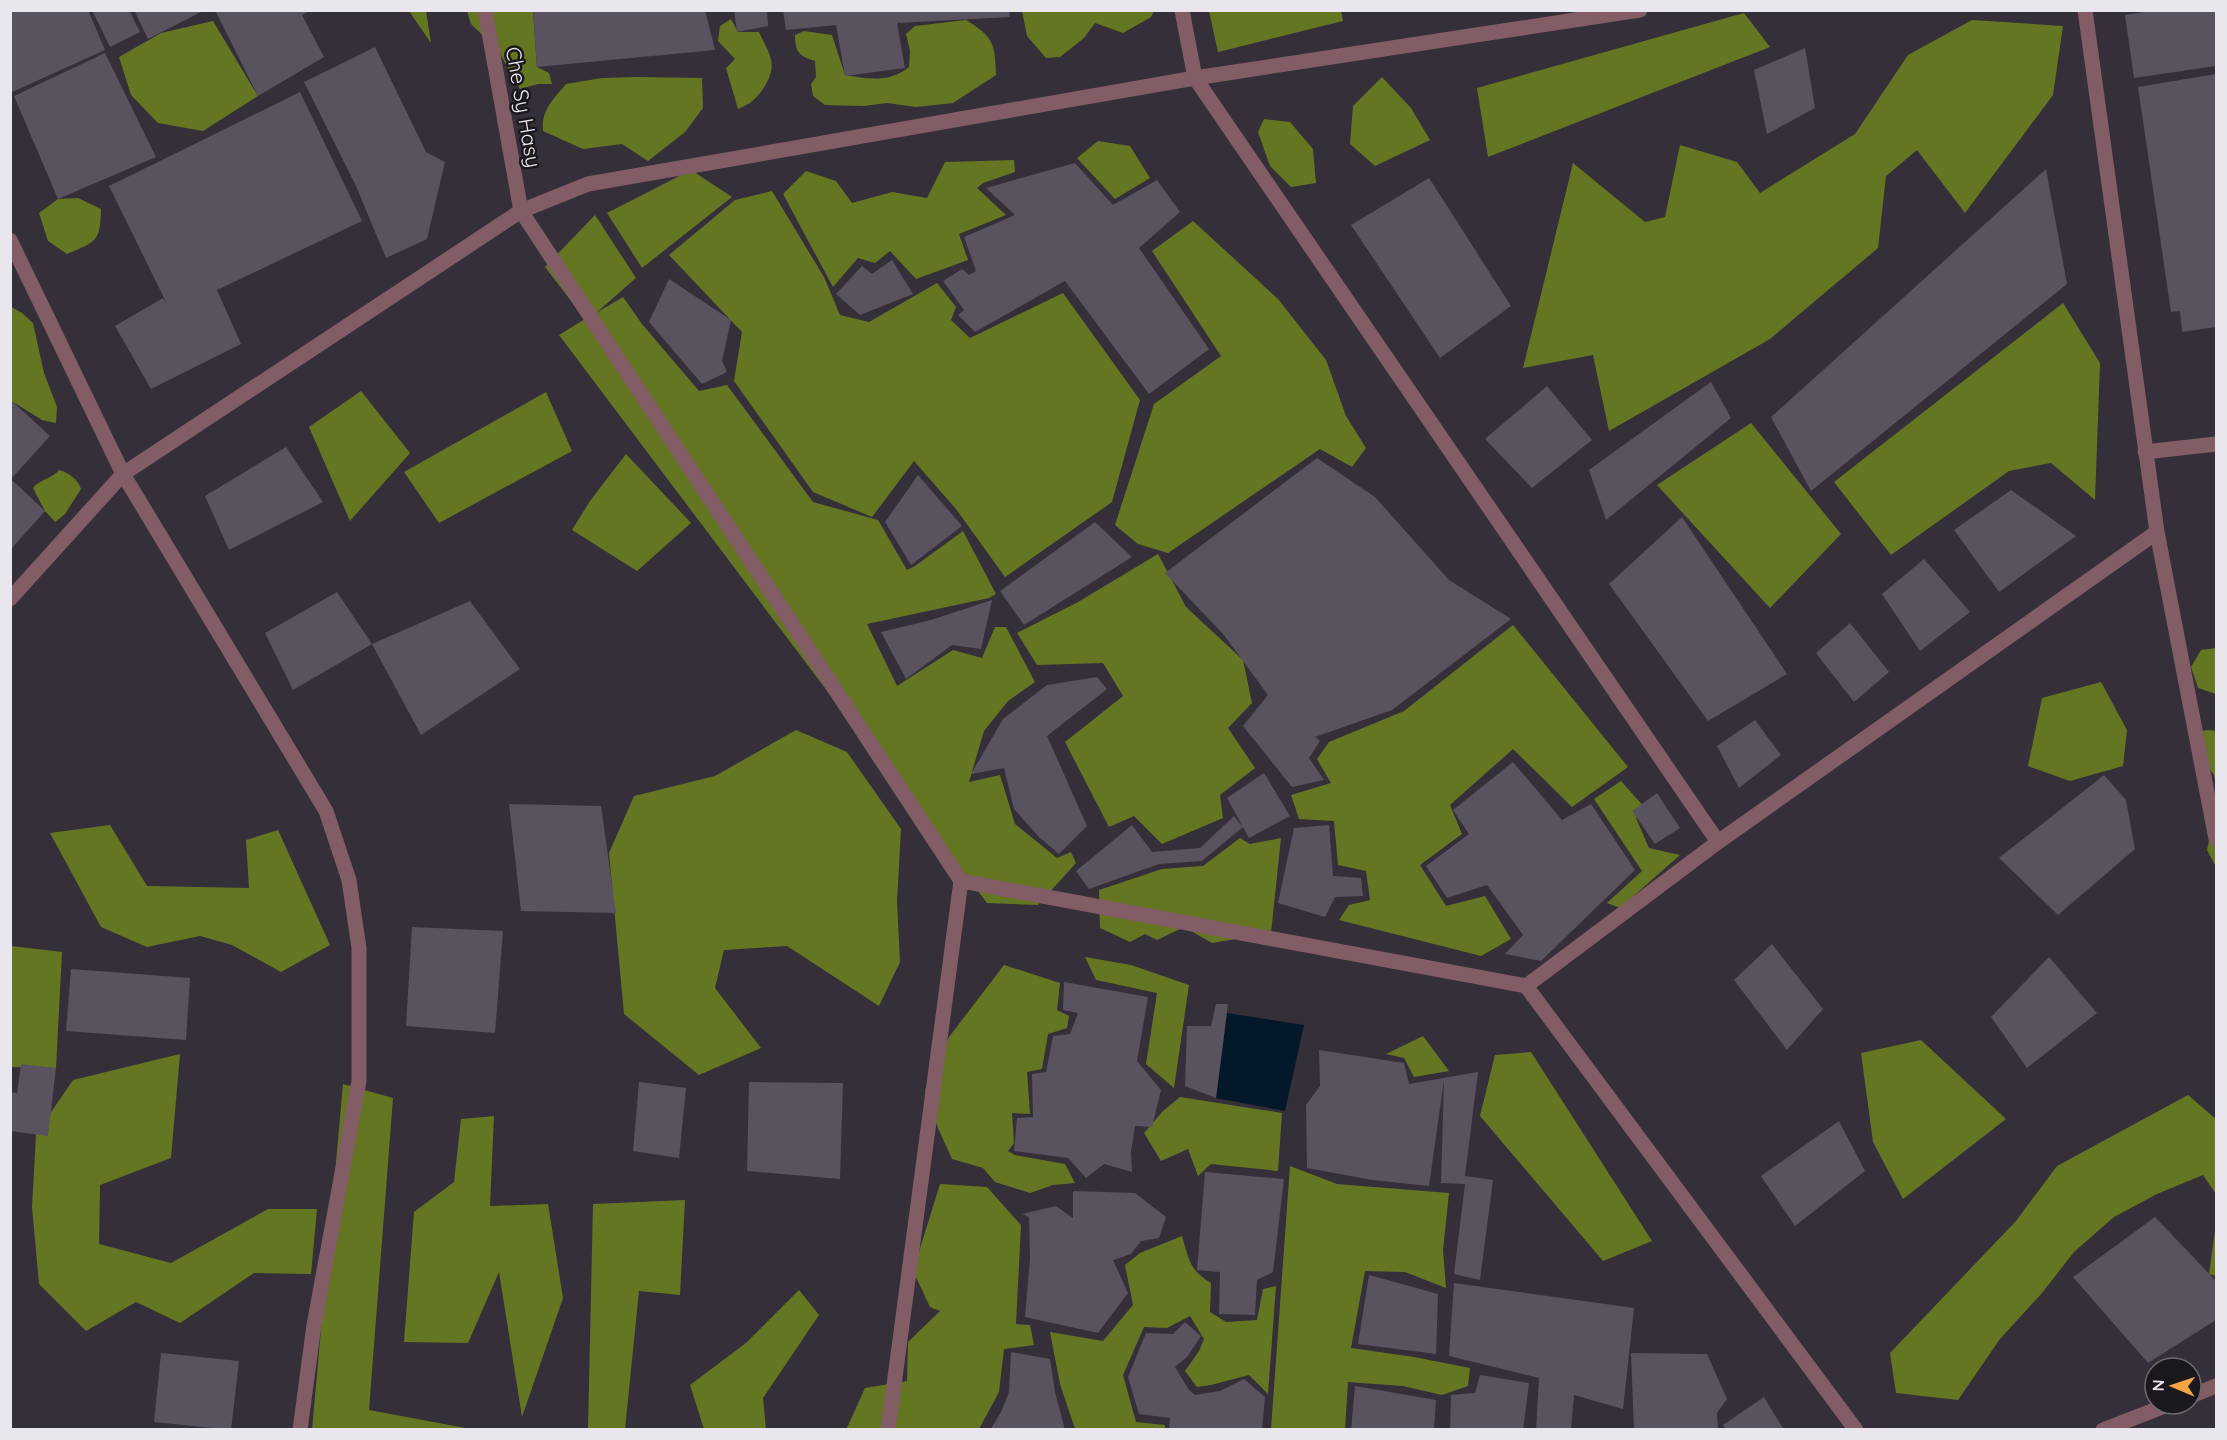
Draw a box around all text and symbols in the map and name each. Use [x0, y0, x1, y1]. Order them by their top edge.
street label: Che Sy Hasy [501, 45, 547, 169]
north arrow [2143, 1356, 2203, 1416]
text: N [2148, 1379, 2168, 1392]

